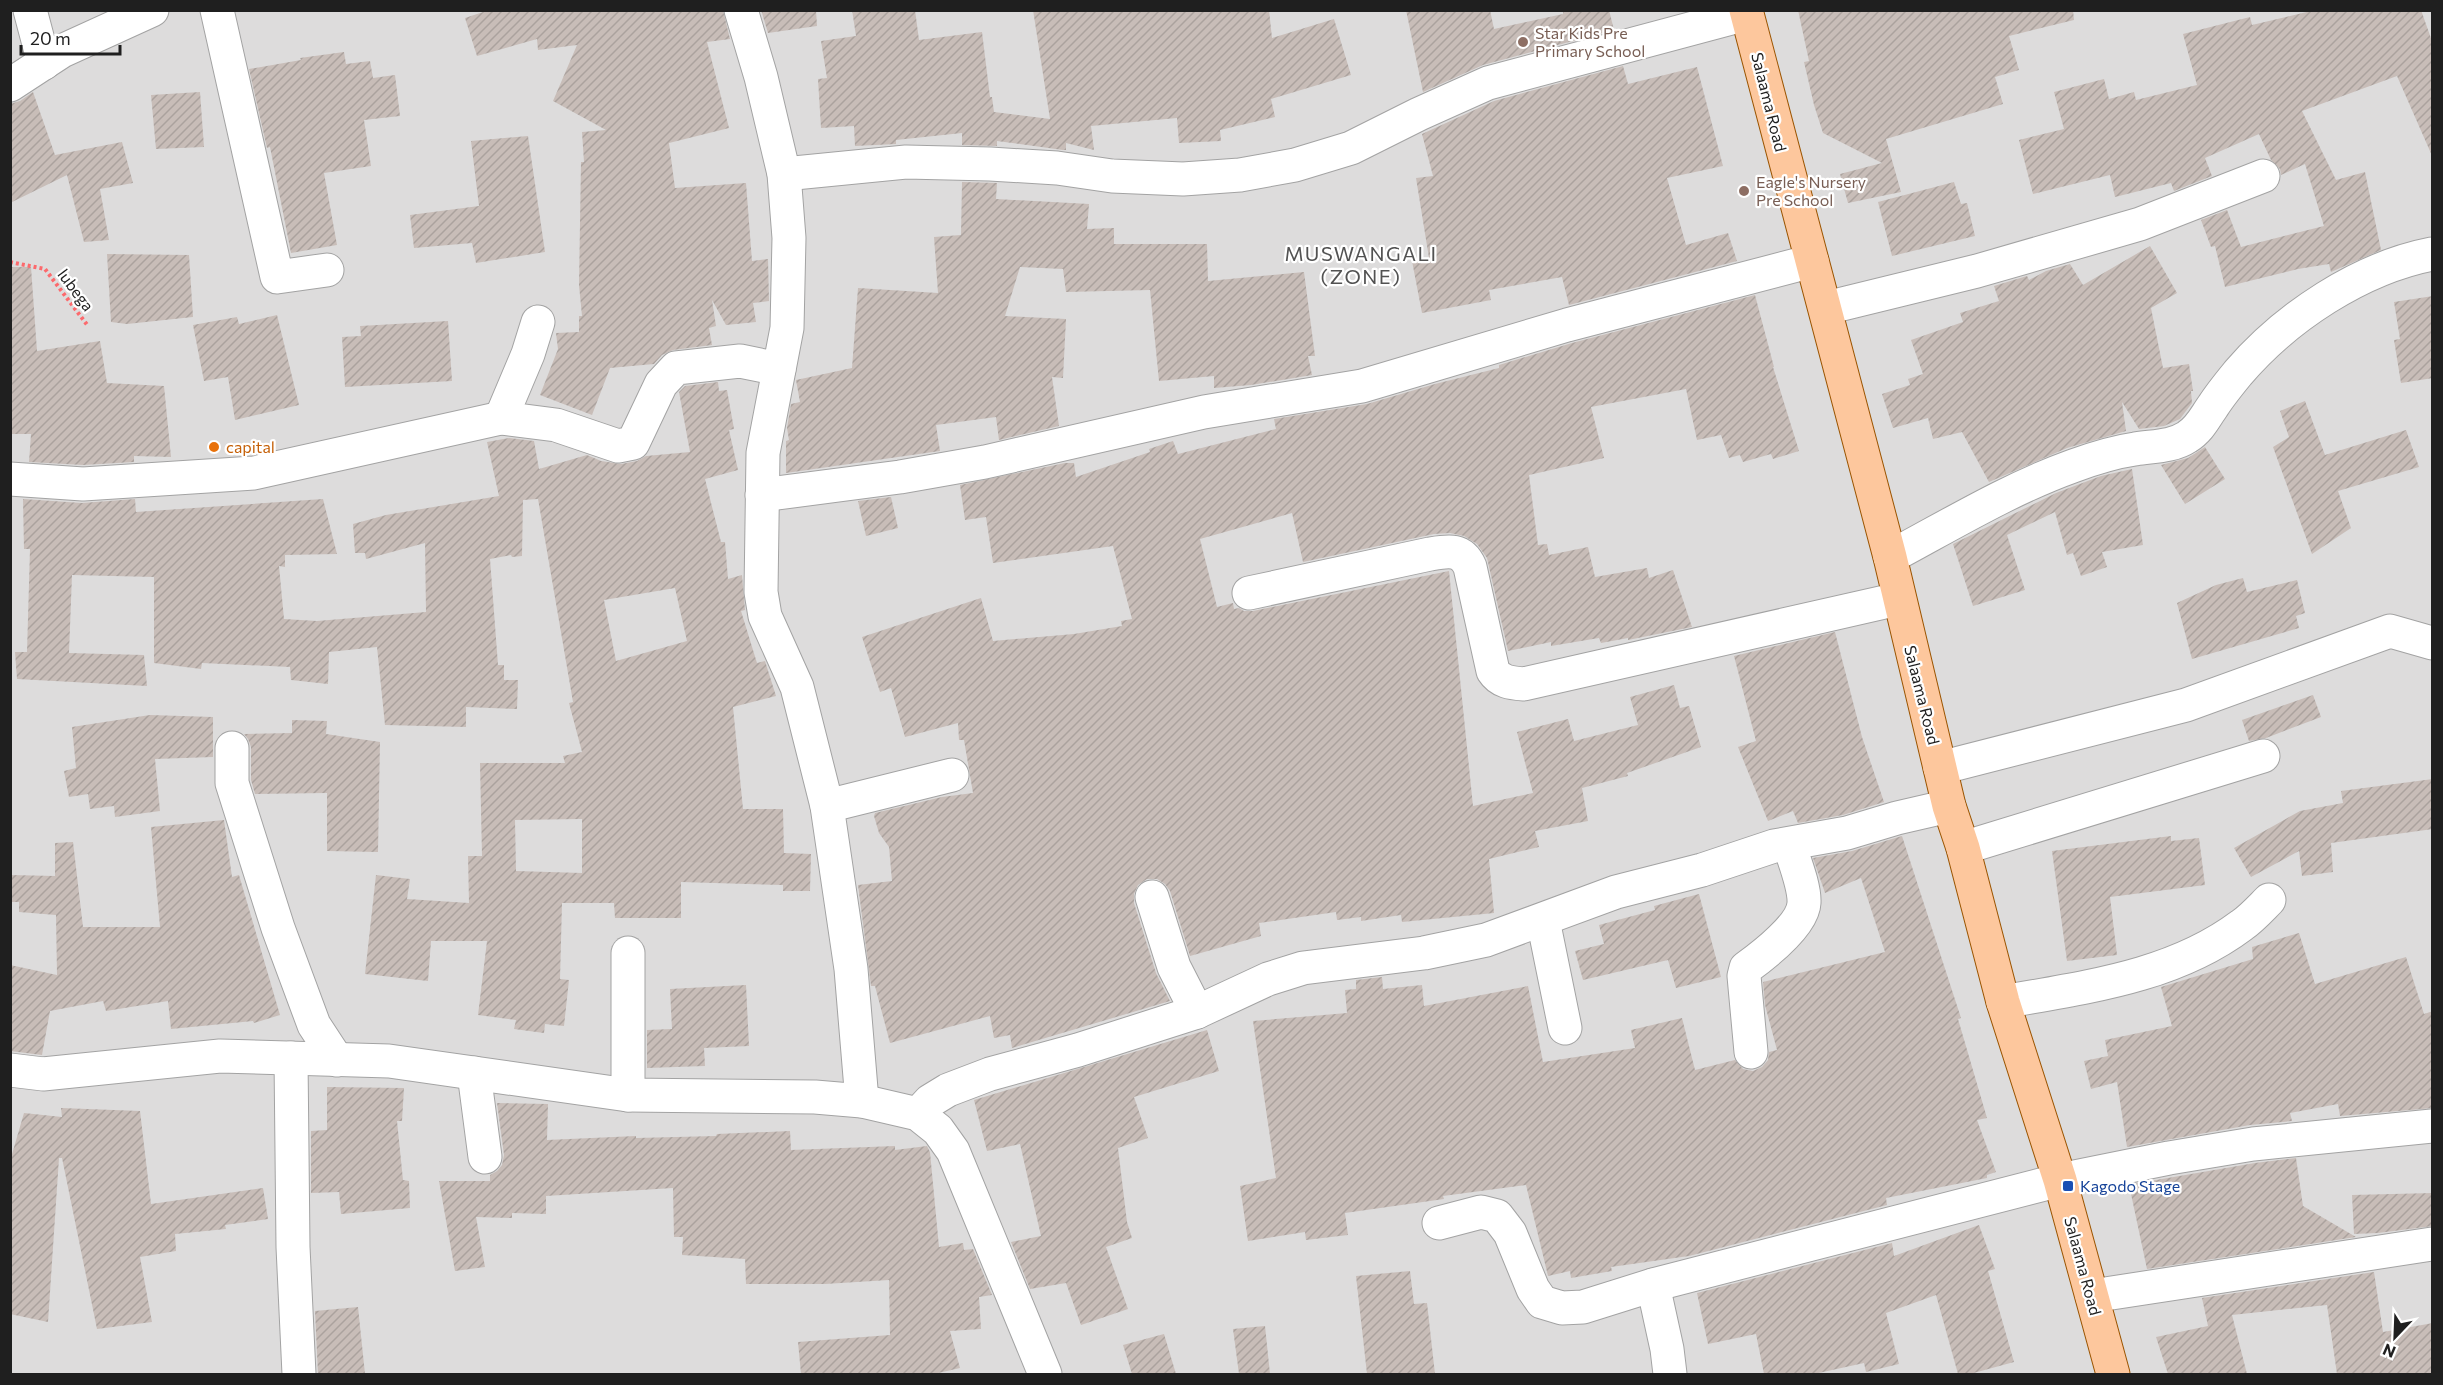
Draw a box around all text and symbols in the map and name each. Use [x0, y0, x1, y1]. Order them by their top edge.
scale bar [21, 18, 120, 56]
place label: Star Kids Pre Primary School [1535, 23, 1645, 60]
text: 20 m [30, 27, 71, 49]
marker: Star Kids Pre Primary School [1516, 35, 1530, 49]
street label: Salaama Road [1748, 50, 1791, 153]
place label: Eagle's Nursery Pre School [1756, 172, 1866, 209]
marker: Eagle's Nursery Pre School [1737, 184, 1751, 198]
district label: MUSWANGALI (ZONE) [1284, 241, 1438, 288]
street label: lubega [54, 265, 98, 315]
place label: capital [226, 437, 275, 456]
marker: capital [207, 440, 221, 454]
street label: Salaama Road [1901, 643, 1944, 746]
place label: Kagodo Stage [2080, 1176, 2180, 1195]
marker: Kagodo Stage [2061, 1179, 2075, 1193]
street label: Salaama Road [2061, 1214, 2106, 1317]
north arrow [2365, 1307, 2425, 1367]
text: N [2380, 1340, 2398, 1362]

